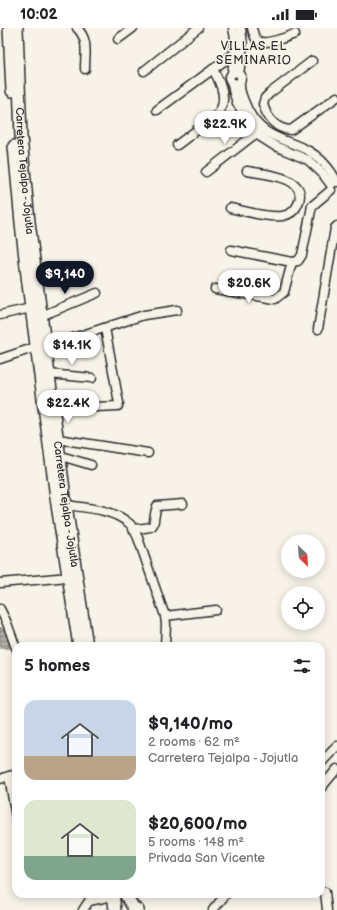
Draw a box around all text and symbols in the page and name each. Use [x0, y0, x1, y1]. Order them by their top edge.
text: 10:02 [20, 5, 58, 24]
district label: VILLAS EL SEMINARIO [216, 39, 292, 68]
street label: Carretera Tejalpa - Jojutla [13, 107, 37, 235]
pin: $22.9K [192, 111, 258, 145]
text: $22.9K [203, 116, 247, 132]
pin: $9,140 [32, 261, 98, 295]
text: $9,140 [45, 266, 85, 282]
pin: $20.6K [216, 270, 282, 304]
text: $20.6K [227, 275, 271, 291]
pin: $14.1K [39, 332, 105, 366]
text: $14.1K [53, 337, 91, 353]
pin: $22.4K [35, 390, 101, 424]
text: $22.4K [46, 395, 90, 411]
street label: Carretera Tejalpa - Jojutla [51, 440, 82, 568]
north arrow [281, 534, 325, 578]
map controls [281, 534, 325, 630]
button: locate [281, 586, 325, 630]
icon: filters [291, 655, 313, 677]
text: 5 homes [24, 656, 90, 676]
text: $9,140/mo [148, 714, 233, 734]
icon: home [56, 716, 104, 764]
text: 2 rooms · 62 m² [148, 734, 240, 750]
text: Carretera Tejalpa - Jojutla [148, 750, 298, 766]
text: $20,600/mo [148, 814, 247, 834]
icon: home [56, 816, 104, 864]
text: 5 rooms · 148 m² [148, 834, 244, 850]
text: Privada San Vicente [148, 850, 265, 866]

